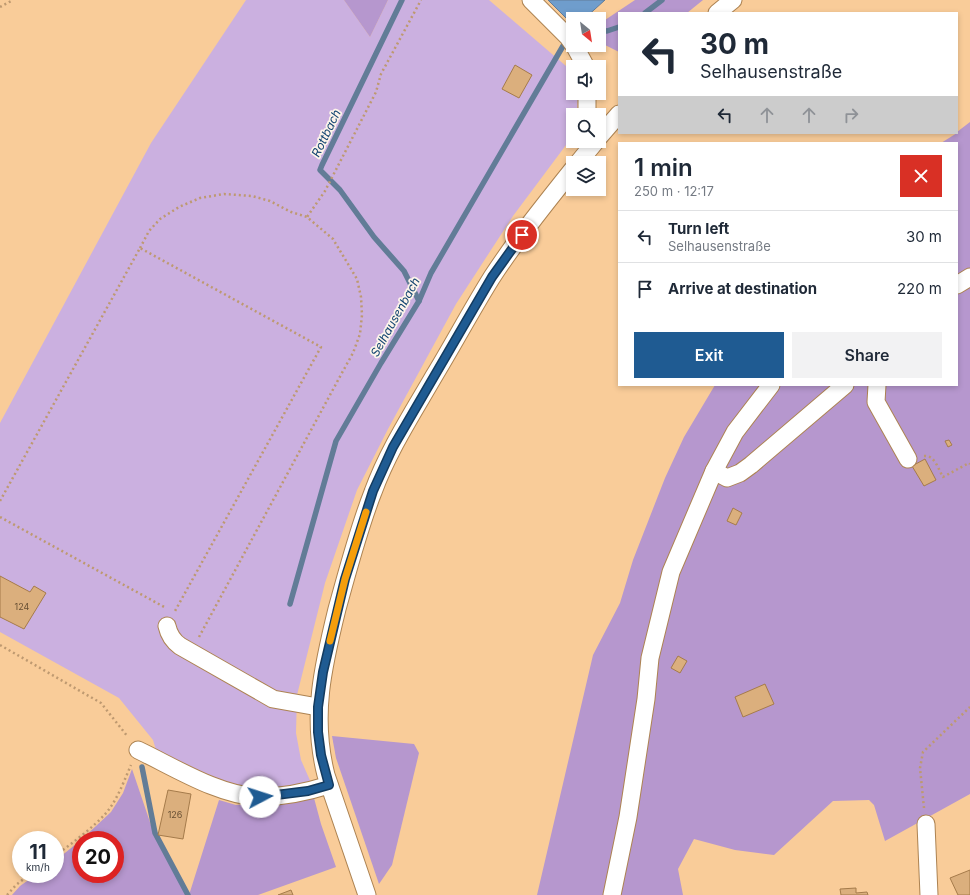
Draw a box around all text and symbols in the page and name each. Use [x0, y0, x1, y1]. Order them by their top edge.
north arrow [566, 12, 606, 52]
map controls [566, 12, 606, 196]
text: 30 m [700, 27, 769, 61]
icon: left [634, 28, 686, 80]
button: sound [566, 60, 606, 100]
text: Selhausenstraße [700, 61, 842, 82]
icon: left [714, 104, 736, 126]
icon: ahead [756, 104, 778, 126]
icon: ahead [798, 104, 820, 126]
icon: right [840, 104, 862, 126]
water label: Rottbach [308, 107, 344, 159]
button: search [566, 108, 606, 148]
text: 1 min [634, 153, 693, 182]
button: close [900, 155, 942, 197]
button: layers [566, 156, 606, 196]
text: 250 m · 12:17 [634, 183, 714, 199]
pin [505, 218, 539, 252]
text: Turn left [668, 219, 729, 238]
icon: arrive [511, 224, 533, 246]
icon: left [634, 226, 656, 248]
text: 30 m [906, 227, 942, 246]
text: Selhausenstraße [668, 238, 771, 254]
water label: Selhausenbach [367, 275, 423, 359]
icon: arrive [634, 278, 656, 300]
text: Arrive at destination [668, 279, 817, 298]
text: 220 m [897, 279, 942, 298]
button: Exit [634, 332, 784, 378]
button: Share [792, 332, 942, 378]
house number: 124 [15, 601, 30, 612]
position arrow [239, 776, 281, 818]
house number: 126 [168, 809, 183, 820]
speed limit sign: 20 [72, 831, 124, 883]
text: 11 [29, 840, 47, 864]
text: km/h [26, 861, 50, 873]

